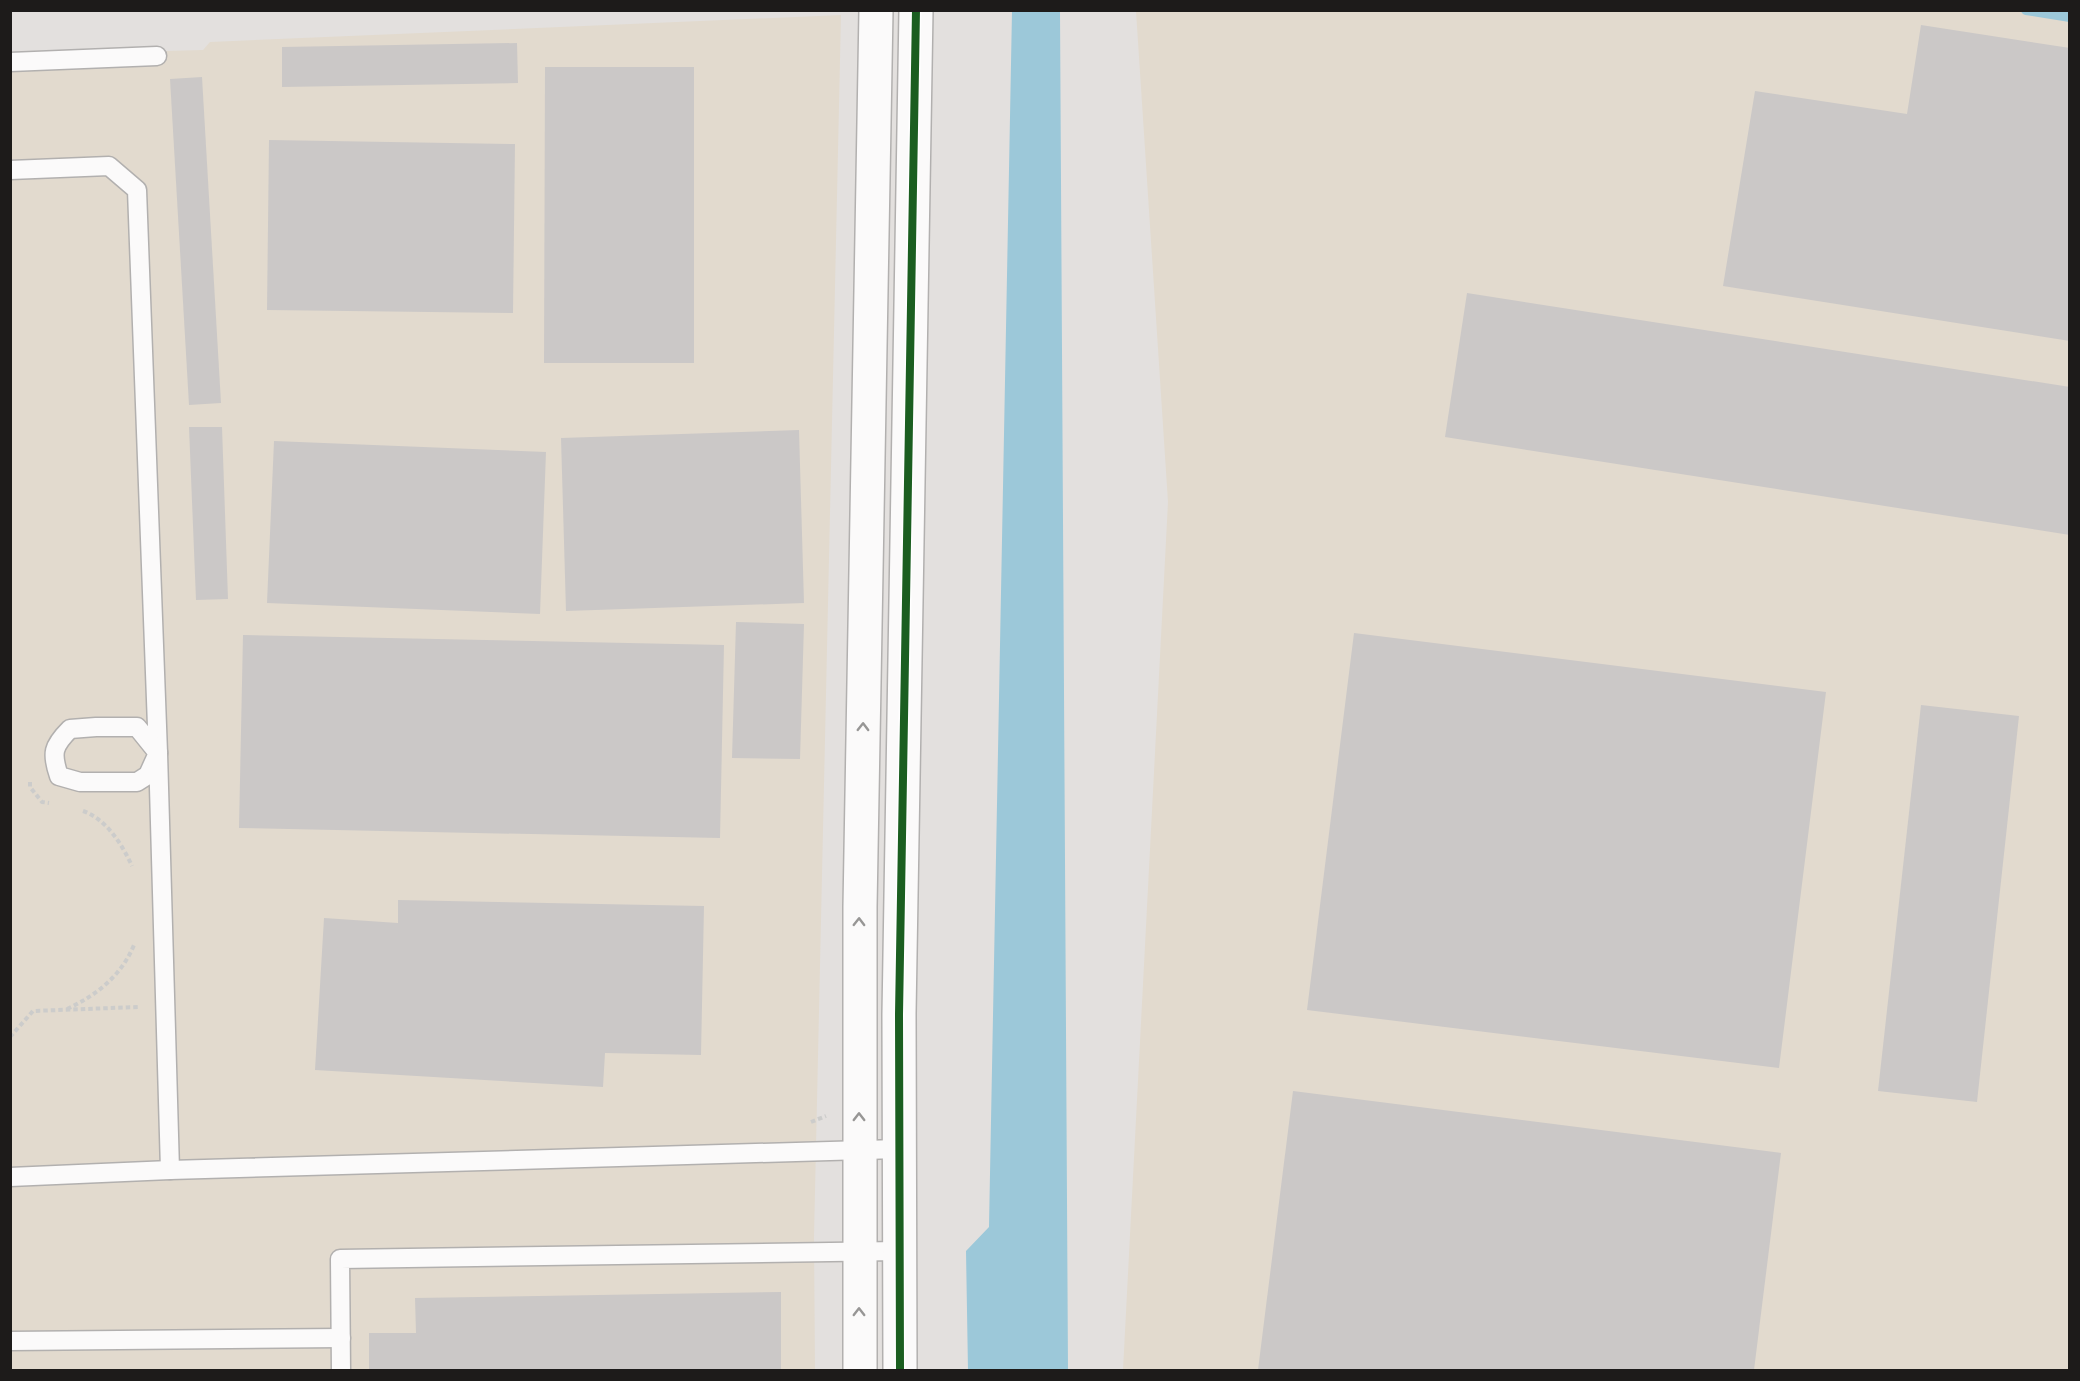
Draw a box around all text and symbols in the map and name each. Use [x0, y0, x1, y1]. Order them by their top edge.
one-way arrow [857, 723, 869, 732]
one-way arrow [853, 918, 866, 927]
one-way arrow [853, 1113, 865, 1122]
one-way arrow [853, 1308, 865, 1317]

